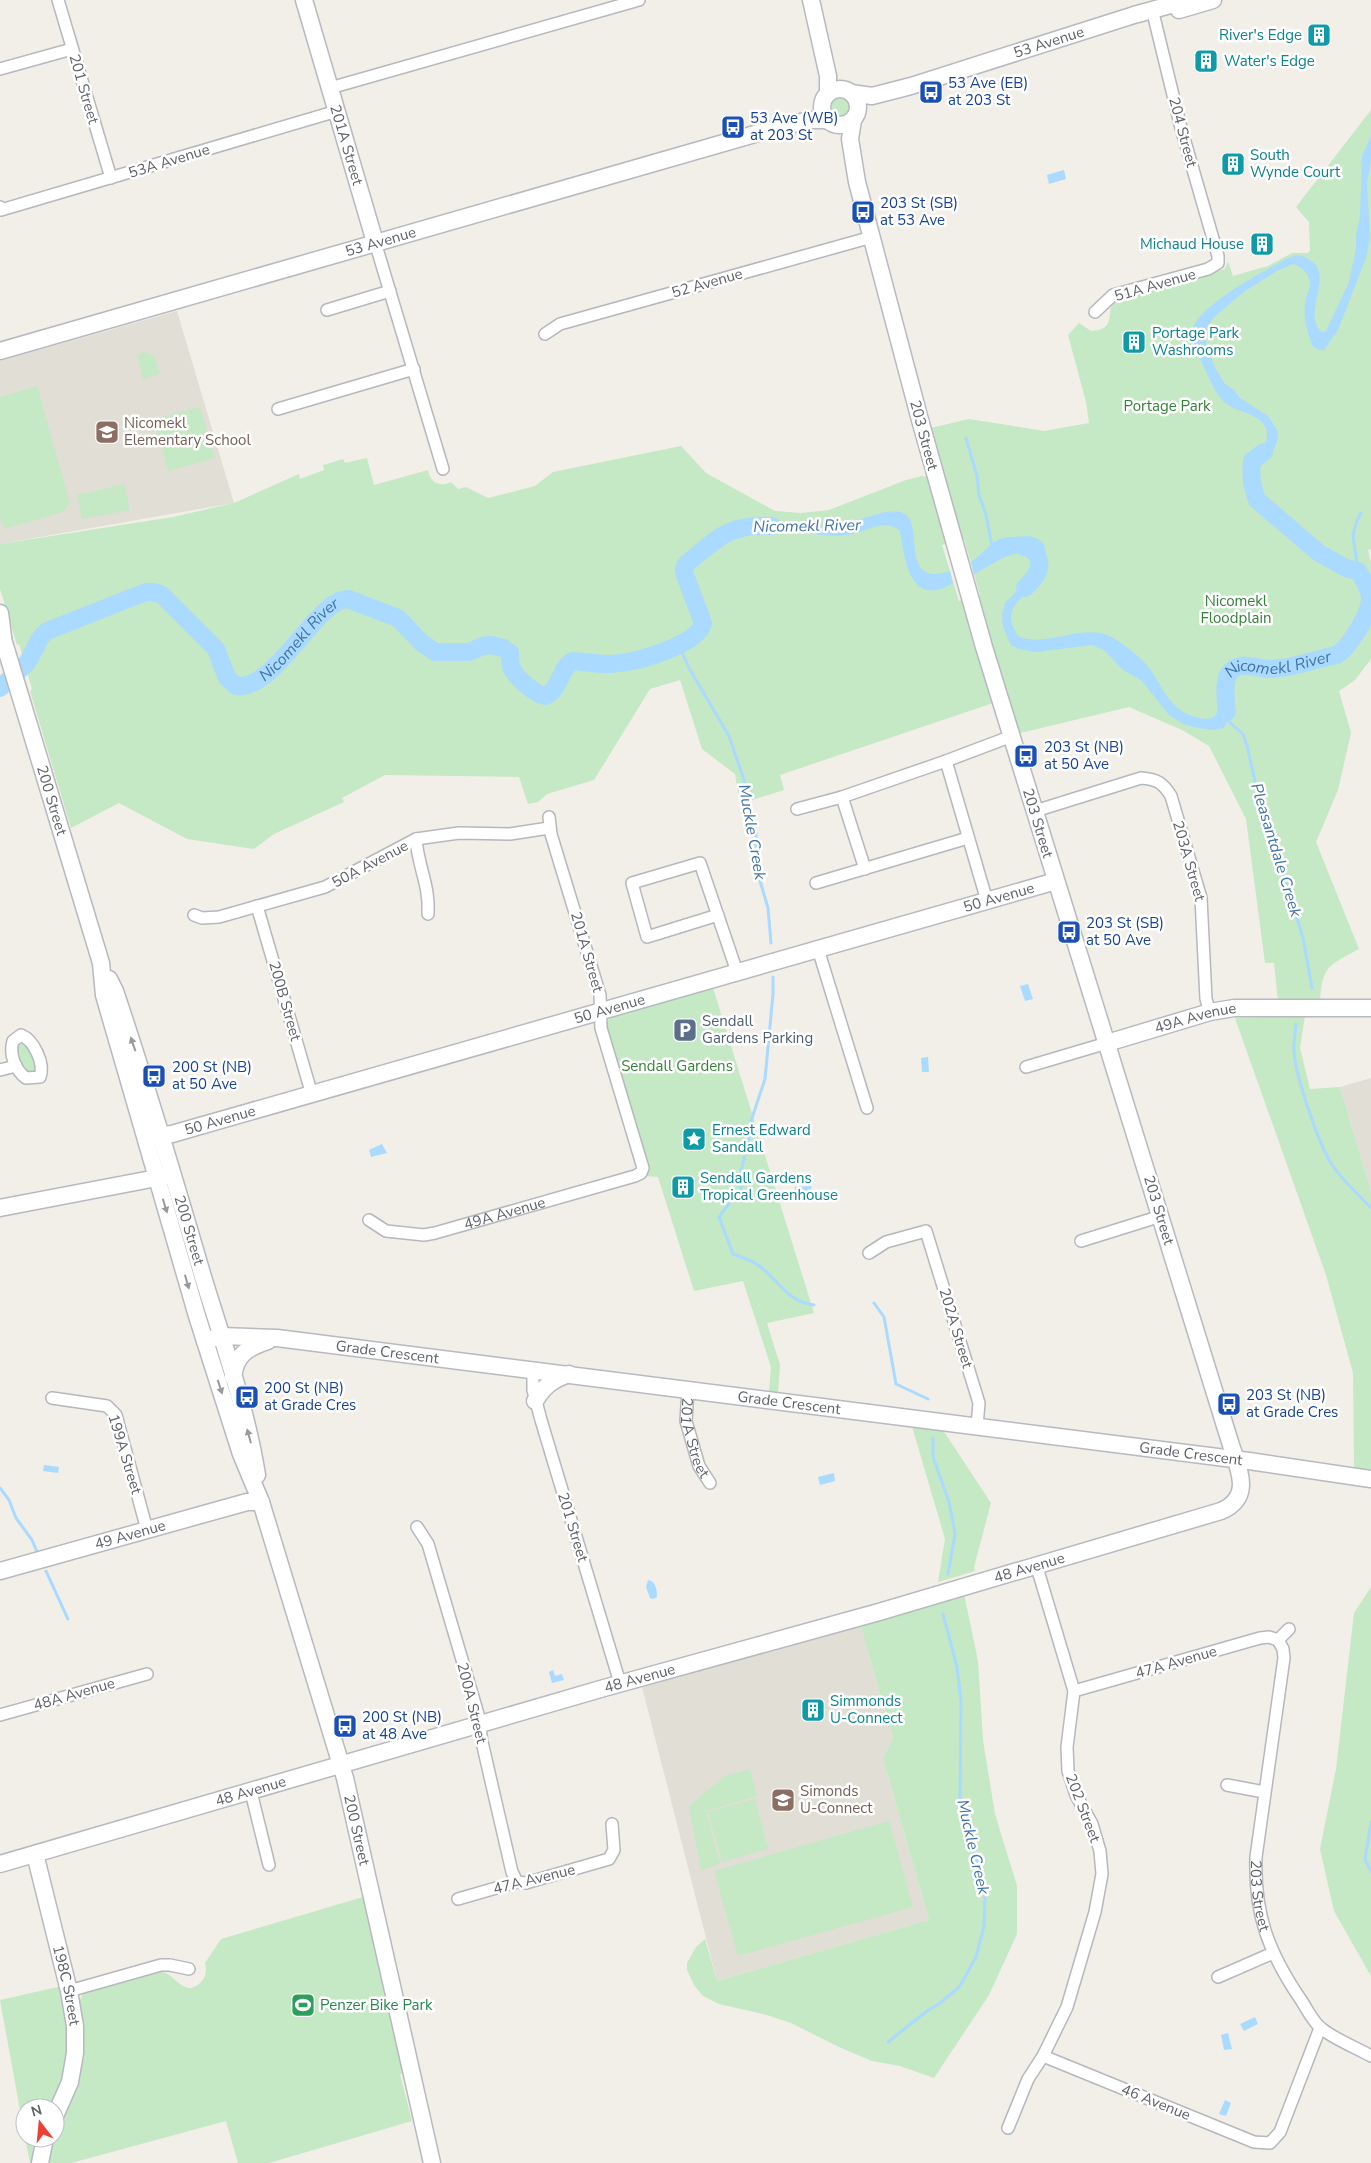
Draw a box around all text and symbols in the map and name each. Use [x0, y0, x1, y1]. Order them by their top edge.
street label: 53 Avenue [1011, 22, 1087, 63]
building icon: River's Edge [1306, 22, 1332, 48]
place label: River's Edge [1219, 25, 1302, 45]
building icon: Water's Edge [1193, 48, 1219, 74]
place label: Water's Edge [1224, 51, 1315, 71]
street label: 201 Street [64, 52, 104, 127]
place label: 53 Ave (EB) at 203 St [948, 73, 1028, 110]
bus stop icon: 53 Ave (EB) at 203 St [918, 79, 944, 105]
street label: 204 Street [1164, 95, 1202, 170]
street label: 201A Street [325, 102, 368, 188]
place label: 53 Ave (WB) at 203 St [750, 108, 838, 145]
bus stop icon: 53 Ave (WB) at 203 St [720, 114, 746, 140]
street label: 53A Avenue [126, 139, 212, 183]
place label: South Wynde Court [1250, 145, 1341, 182]
building icon: South Wynde Court [1220, 151, 1246, 177]
place label: 203 St (SB) at 53 Ave [880, 193, 958, 230]
bus stop icon: 203 St (SB) at 53 Ave [850, 199, 876, 225]
street label: 53 Avenue [343, 222, 418, 261]
building icon: Michaud House [1249, 231, 1275, 257]
place label: Michaud House [1140, 234, 1244, 254]
street label: 52 Avenue [669, 263, 745, 303]
street label: 51A Avenue [1112, 264, 1198, 306]
place label: Portage Park Washrooms [1152, 323, 1240, 360]
building icon: Portage Park Washrooms [1121, 329, 1147, 355]
park label: Portage Park [1123, 396, 1211, 416]
street label: 203 Street [905, 398, 943, 473]
place label: Nicomekl Elementary School [124, 413, 251, 450]
school or university icon: Nicomekl Elementary School [94, 419, 120, 445]
water label: Nicomekl River [753, 514, 862, 538]
park label: Nicomekl Floodplain [1200, 591, 1272, 628]
water label: Nicomekl River [254, 592, 344, 687]
water label: Nicomekl River [1220, 645, 1334, 683]
place label: 203 St (NB) at 50 Ave [1044, 737, 1124, 774]
bus stop icon: 203 St (NB) at 50 Ave [1013, 743, 1039, 769]
street label: 200 Street [32, 763, 72, 838]
water label: Pleasantdale Creek [1245, 780, 1307, 921]
water label: Muckle Creek [733, 782, 771, 883]
street label: 203 Street [1018, 786, 1058, 861]
street label: 203A Street [1168, 818, 1210, 904]
street label: 50A Avenue [328, 835, 412, 893]
street label: 50 Avenue [961, 878, 1037, 917]
street label: 201A Street [566, 909, 608, 995]
place label: 203 St (SB) at 50 Ave [1086, 913, 1164, 950]
bus stop icon: 203 St (SB) at 50 Ave [1056, 919, 1082, 945]
street label: 200B Street [264, 959, 306, 1044]
street label: 50 Avenue [572, 989, 647, 1028]
street label: 49A Avenue [1152, 998, 1238, 1038]
place label: Sendall Gardens Parking [702, 1011, 813, 1048]
parking icon: Sendall Gardens Parking [672, 1017, 698, 1043]
one-way arrow [129, 1037, 136, 1052]
park label: Sendall Gardens [621, 1056, 733, 1076]
place label: 200 St (NB) at 50 Ave [172, 1057, 252, 1094]
bus stop icon: 200 St (NB) at 50 Ave [141, 1063, 167, 1089]
street label: 50 Avenue [182, 1101, 258, 1140]
place label: Ernest Edward Sandall [712, 1120, 811, 1157]
place icon: Ernest Edward Sandall [681, 1126, 707, 1152]
place label: Sendall Gardens Tropical Greenhouse [700, 1168, 838, 1205]
street label: 203 Street [1139, 1173, 1179, 1248]
building icon: Sendall Gardens Tropical Greenhouse [670, 1174, 696, 1200]
street label: 49A Avenue [461, 1192, 548, 1234]
street label: 200 Street [170, 1193, 209, 1268]
one-way arrow [162, 1199, 170, 1214]
one-way arrow [184, 1274, 192, 1289]
street label: 202A Street [934, 1286, 978, 1371]
street label: Grade Crescent [335, 1336, 441, 1368]
place label: 200 St (NB) at Grade Cres [264, 1378, 356, 1415]
one-way arrow [217, 1380, 224, 1395]
bus stop icon: 200 St (NB) at Grade Cres [234, 1384, 260, 1410]
place label: 203 St (NB) at Grade Cres [1246, 1385, 1338, 1422]
street label: Grade Crescent [736, 1386, 843, 1419]
bus stop icon: 203 St (NB) at Grade Cres [1216, 1391, 1242, 1417]
street label: 201A Street [676, 1397, 715, 1483]
street label: 199A Street [103, 1412, 147, 1497]
one-way arrow [245, 1429, 253, 1444]
street label: Grade Crescent [1138, 1437, 1244, 1470]
street label: 201 Street [553, 1490, 593, 1565]
street label: 49 Avenue [92, 1515, 168, 1554]
street label: 48 Avenue [991, 1548, 1067, 1588]
street label: 47A Avenue [1133, 1641, 1219, 1683]
street label: 48 Avenue [602, 1659, 677, 1698]
street label: 200A Street [452, 1660, 492, 1746]
street label: 48A Avenue [31, 1673, 117, 1715]
place label: Simmonds U-Connect [830, 1691, 903, 1728]
building icon: Simmonds U-Connect [800, 1697, 826, 1723]
place label: 200 St (NB) at 48 Ave [362, 1707, 442, 1744]
bus stop icon: 200 St (NB) at 48 Ave [332, 1713, 358, 1739]
street label: 48 Avenue [213, 1771, 288, 1811]
street label: 202 Street [1061, 1771, 1105, 1846]
place label: Simonds U-Connect [800, 1781, 873, 1818]
school or university icon: Simonds U-Connect [770, 1787, 796, 1813]
street label: 200 Street [339, 1793, 375, 1868]
water label: Muckle Creek [951, 1797, 995, 1898]
street label: 47A Avenue [491, 1859, 577, 1899]
street label: 203 Street [1246, 1860, 1275, 1934]
street label: 198C Street [48, 1943, 85, 2028]
sports icon: Penzer Bike Park [290, 1992, 316, 2018]
place label: Penzer Bike Park [320, 1995, 433, 2015]
street label: 46 Avenue [1118, 2079, 1194, 2125]
north arrow [15, 2098, 65, 2148]
text: N [29, 2100, 44, 2122]

